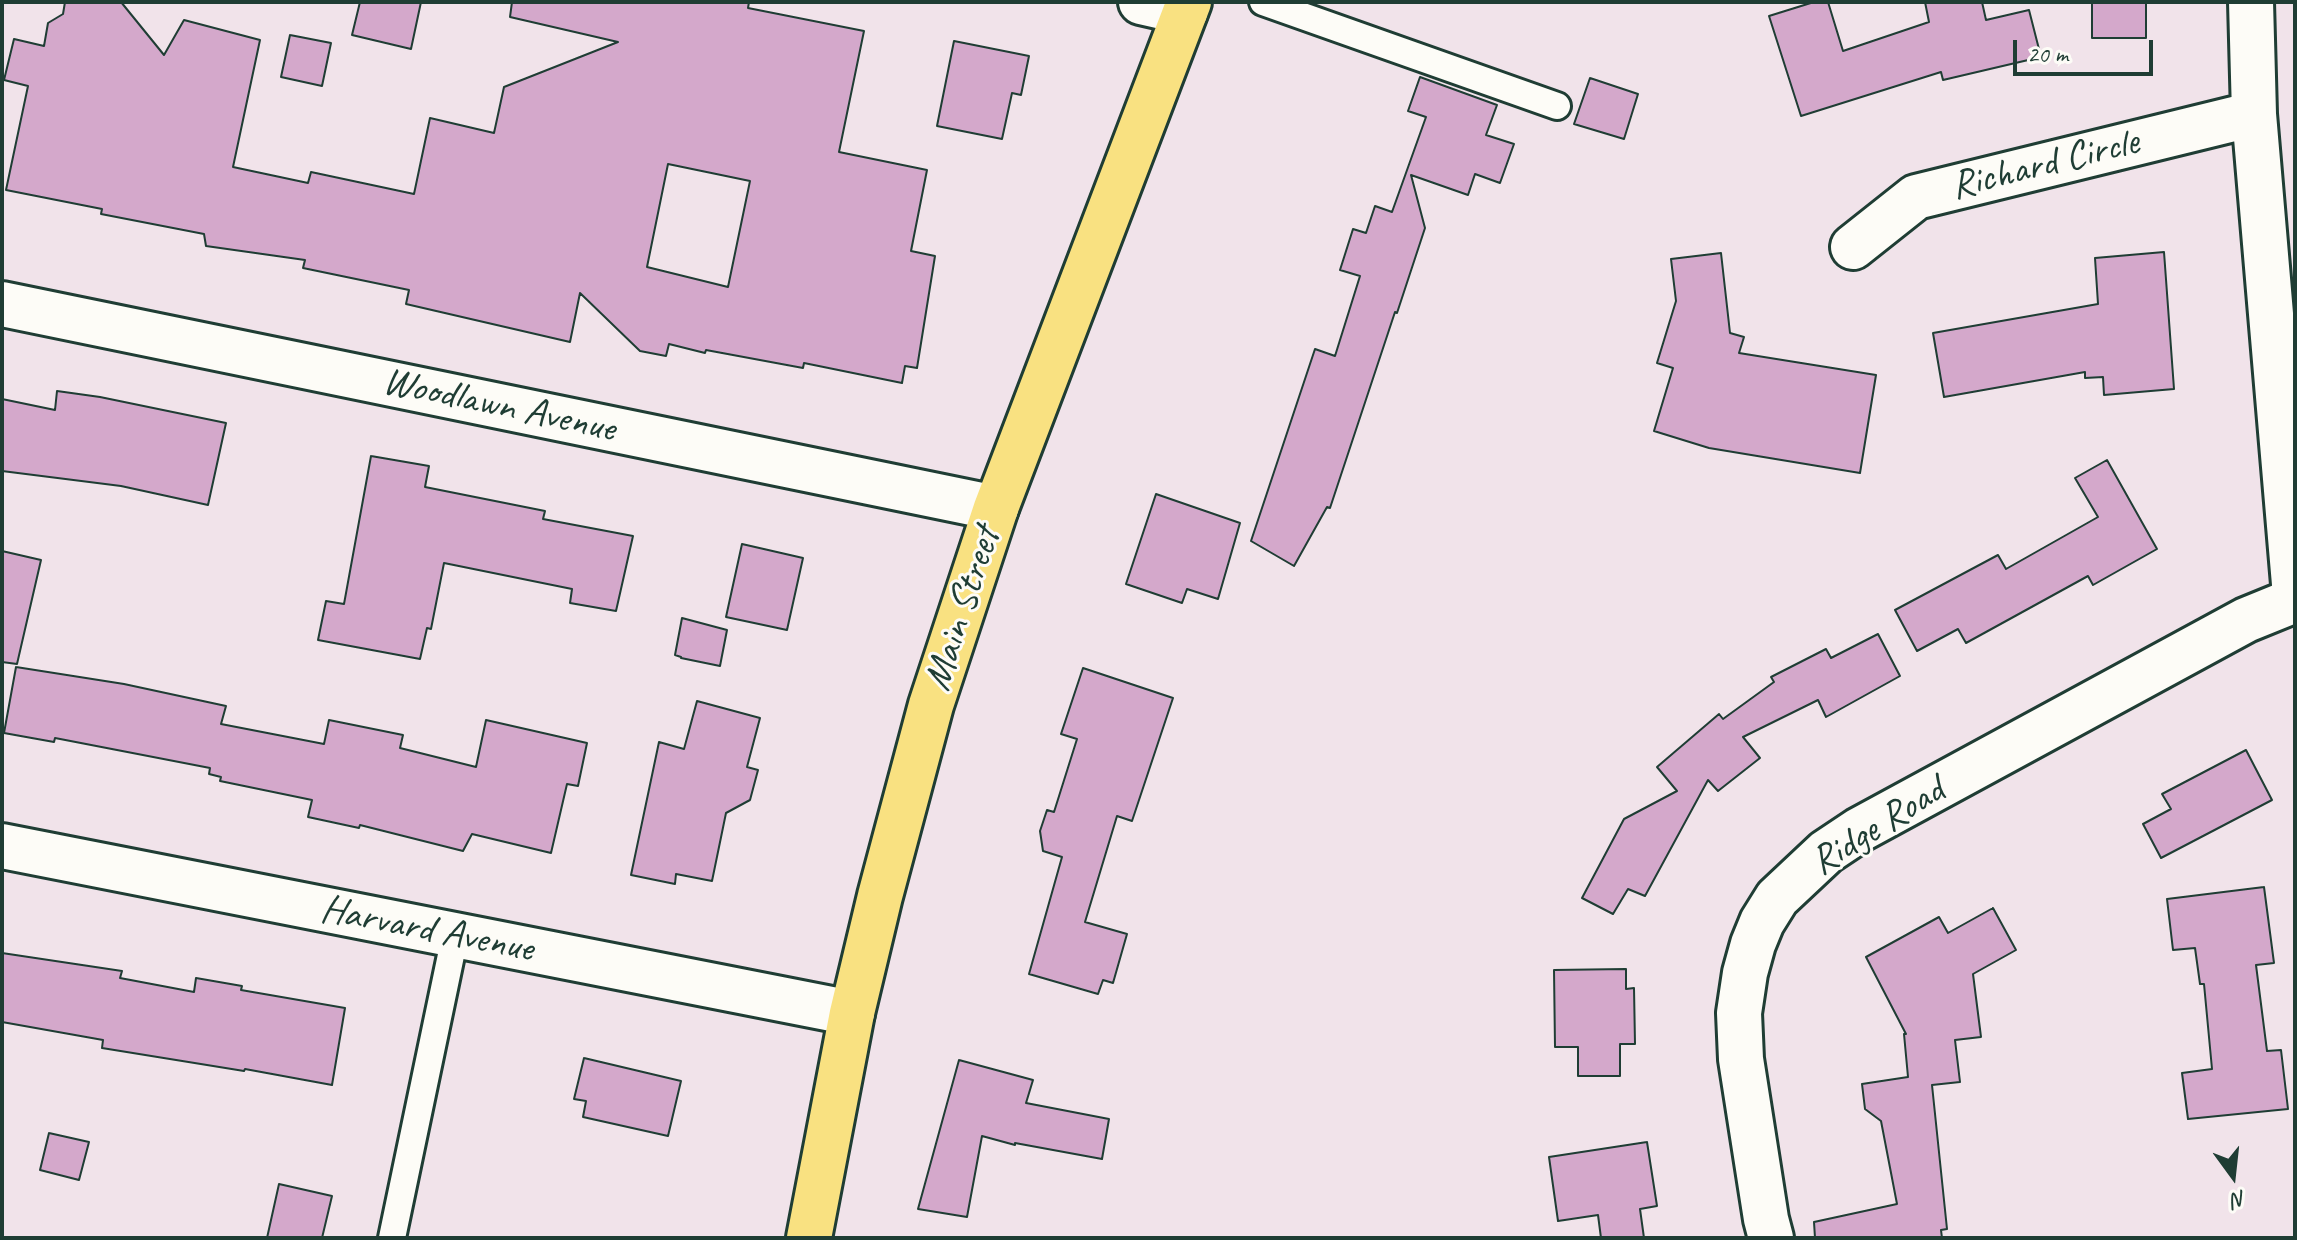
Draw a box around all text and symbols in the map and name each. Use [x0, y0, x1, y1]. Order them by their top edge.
scale bar [2017, 24, 2157, 74]
text: 20 m [2027, 39, 2068, 69]
street label: Richard Circle [1946, 119, 2144, 211]
street label: Woodlawn Avenue [378, 358, 620, 454]
street label: Main Street [914, 521, 1012, 697]
street label: Ridge Road [1802, 767, 1954, 887]
street label: Harvard Avenue [317, 886, 537, 974]
north arrow [2193, 1136, 2273, 1216]
text: N [2229, 1184, 2249, 1214]

